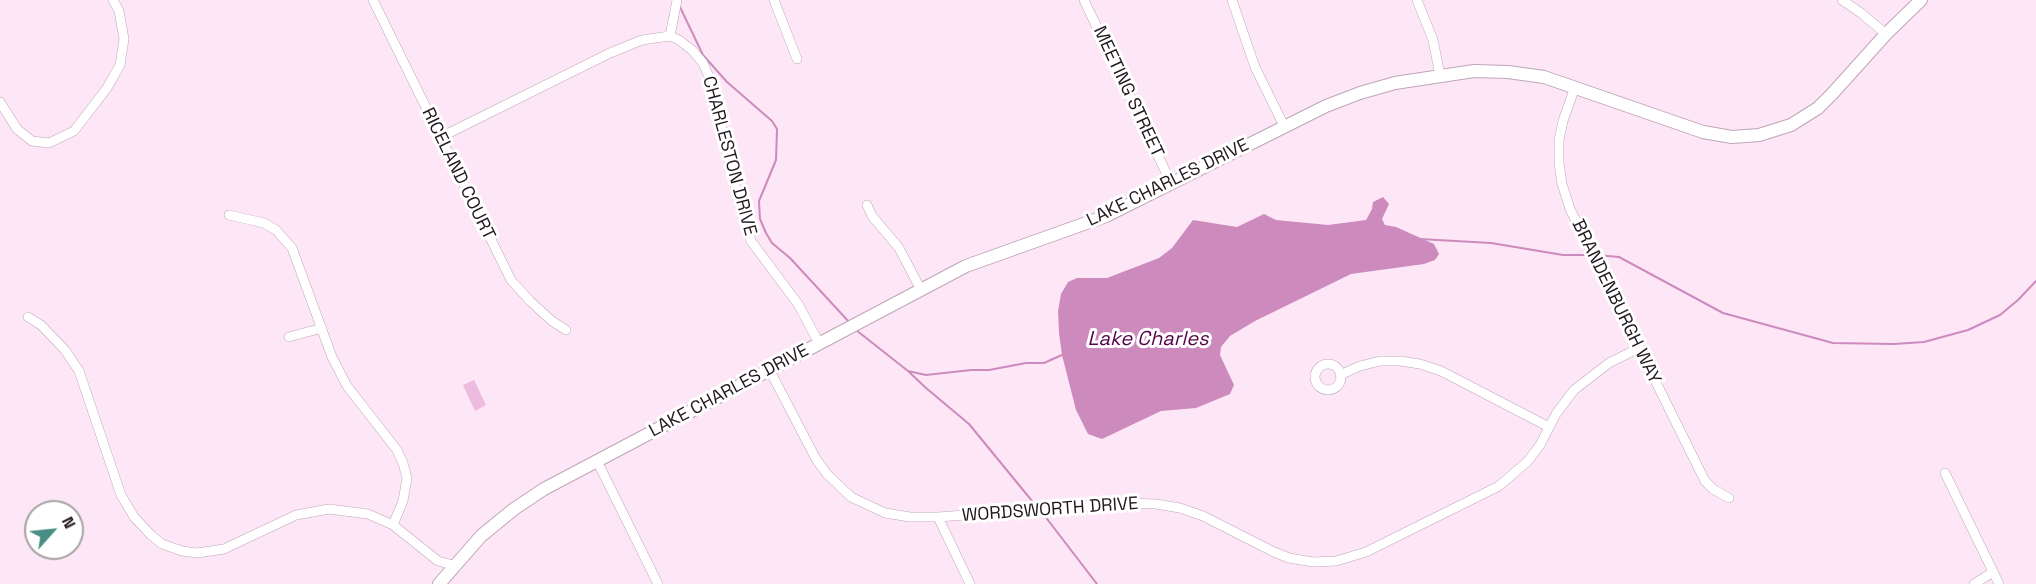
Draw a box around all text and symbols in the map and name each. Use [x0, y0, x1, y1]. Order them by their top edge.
street label: MEETING STREET [1088, 23, 1168, 161]
street label: CHARLESTON DRIVE [697, 74, 761, 238]
street label: RICELAND COURT [417, 104, 499, 244]
street label: LAKE CHARLES DRIVE [1083, 134, 1253, 232]
street label: BRANDENBURGH WAY [1567, 216, 1665, 388]
water label: Lake Charles [1087, 328, 1209, 352]
street label: LAKE CHARLES DRIVE [646, 340, 812, 442]
street label: WORDSWORTH DRIVE [961, 493, 1139, 527]
north arrow [24, 500, 84, 560]
text: N [57, 513, 80, 532]

